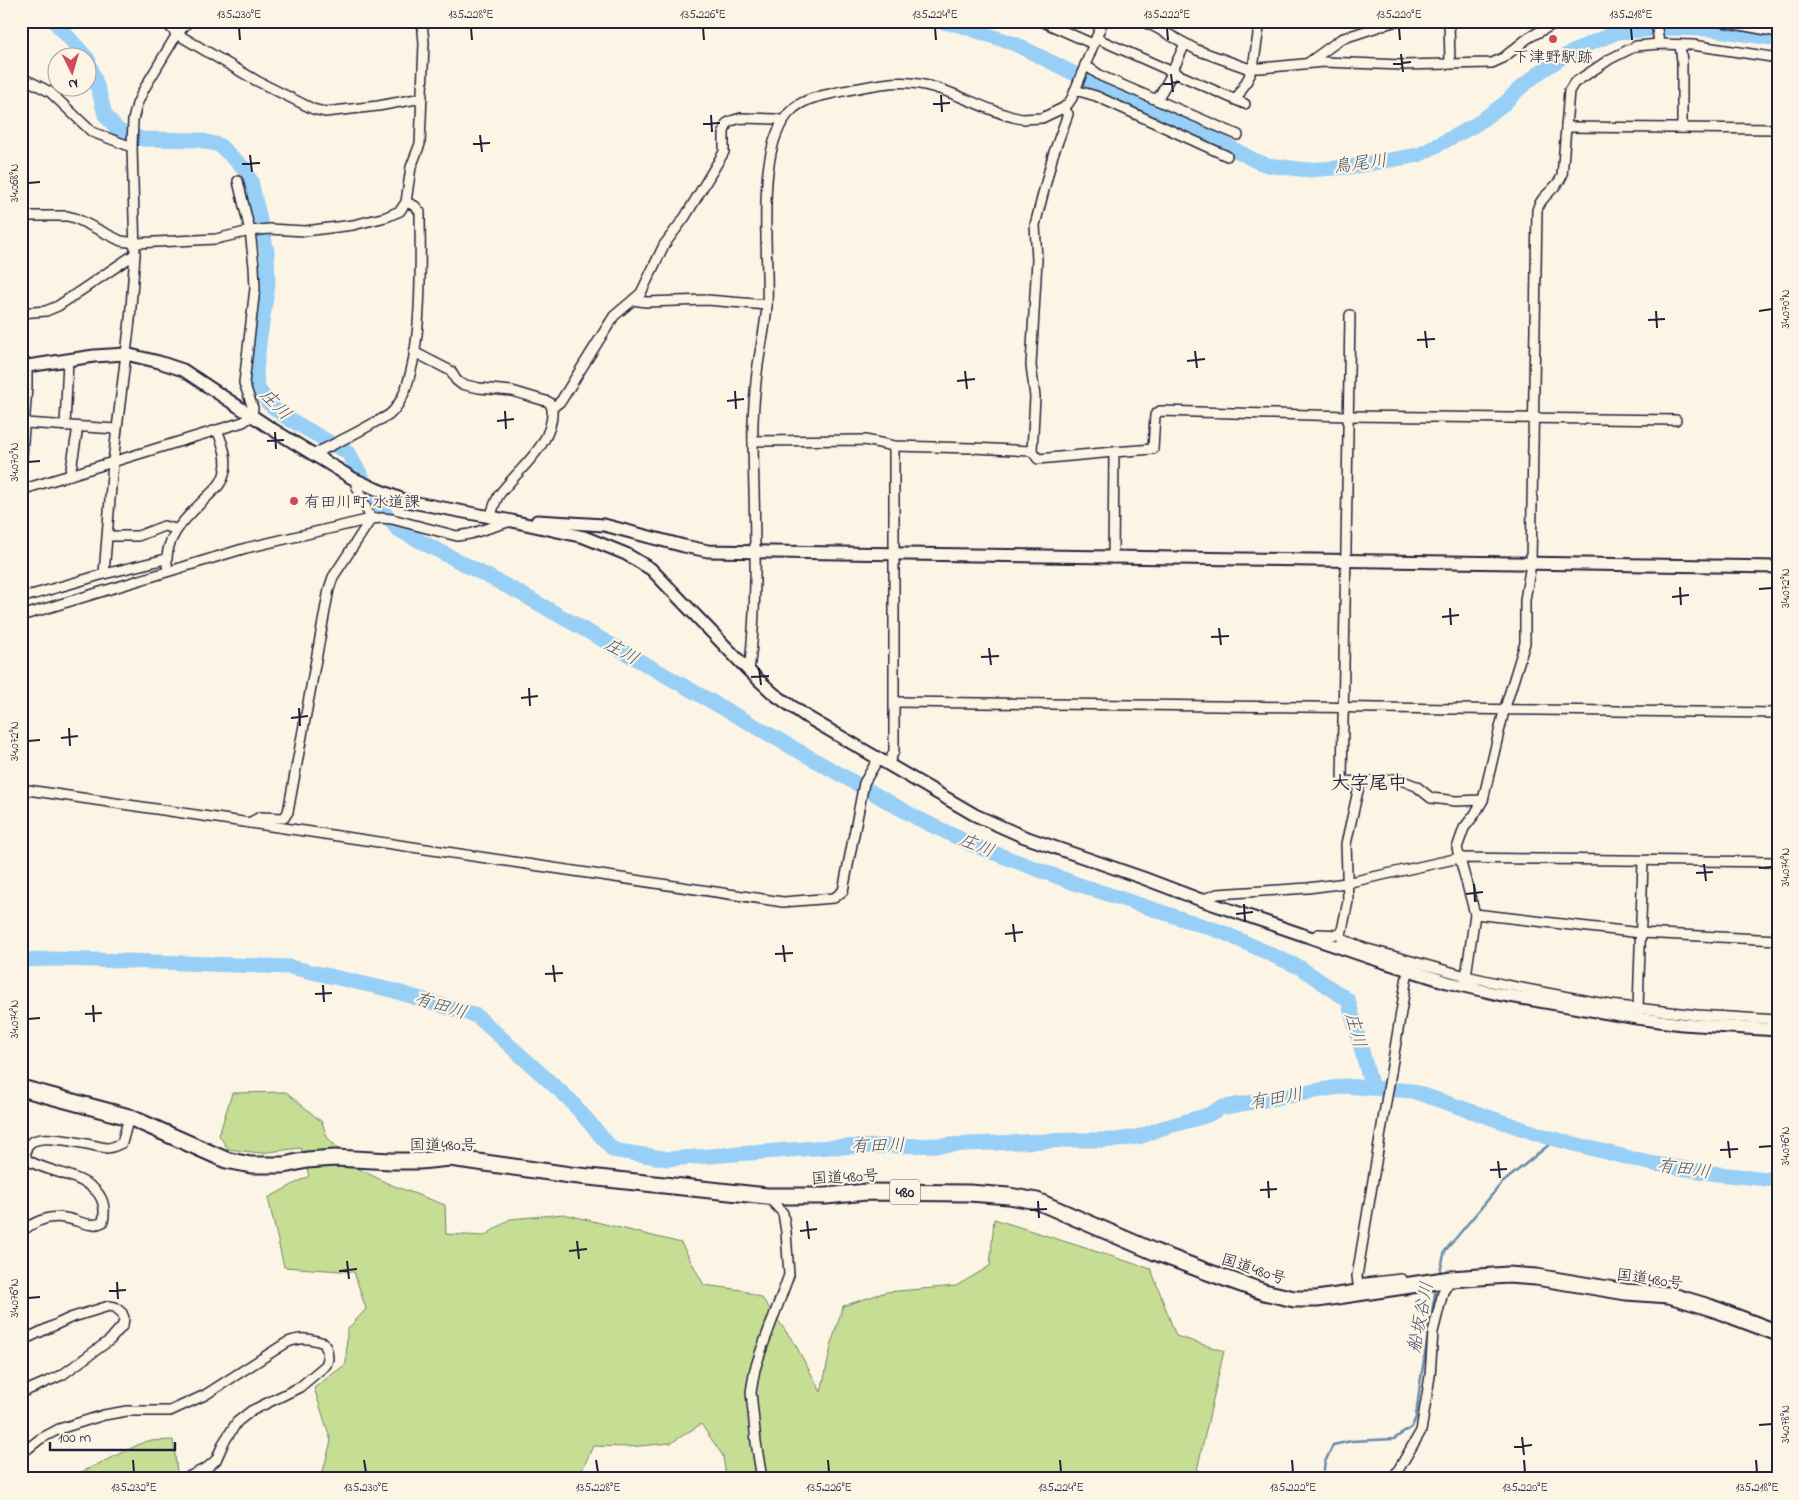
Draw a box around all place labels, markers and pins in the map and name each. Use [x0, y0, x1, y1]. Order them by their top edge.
marker: 下津野駅跡 [1547, 33, 1559, 45]
place label: 下津野駅跡 [1513, 46, 1593, 70]
place label: 有田川町 水道課 [304, 491, 420, 515]
marker: 有田川町 水道課 [288, 495, 300, 507]

